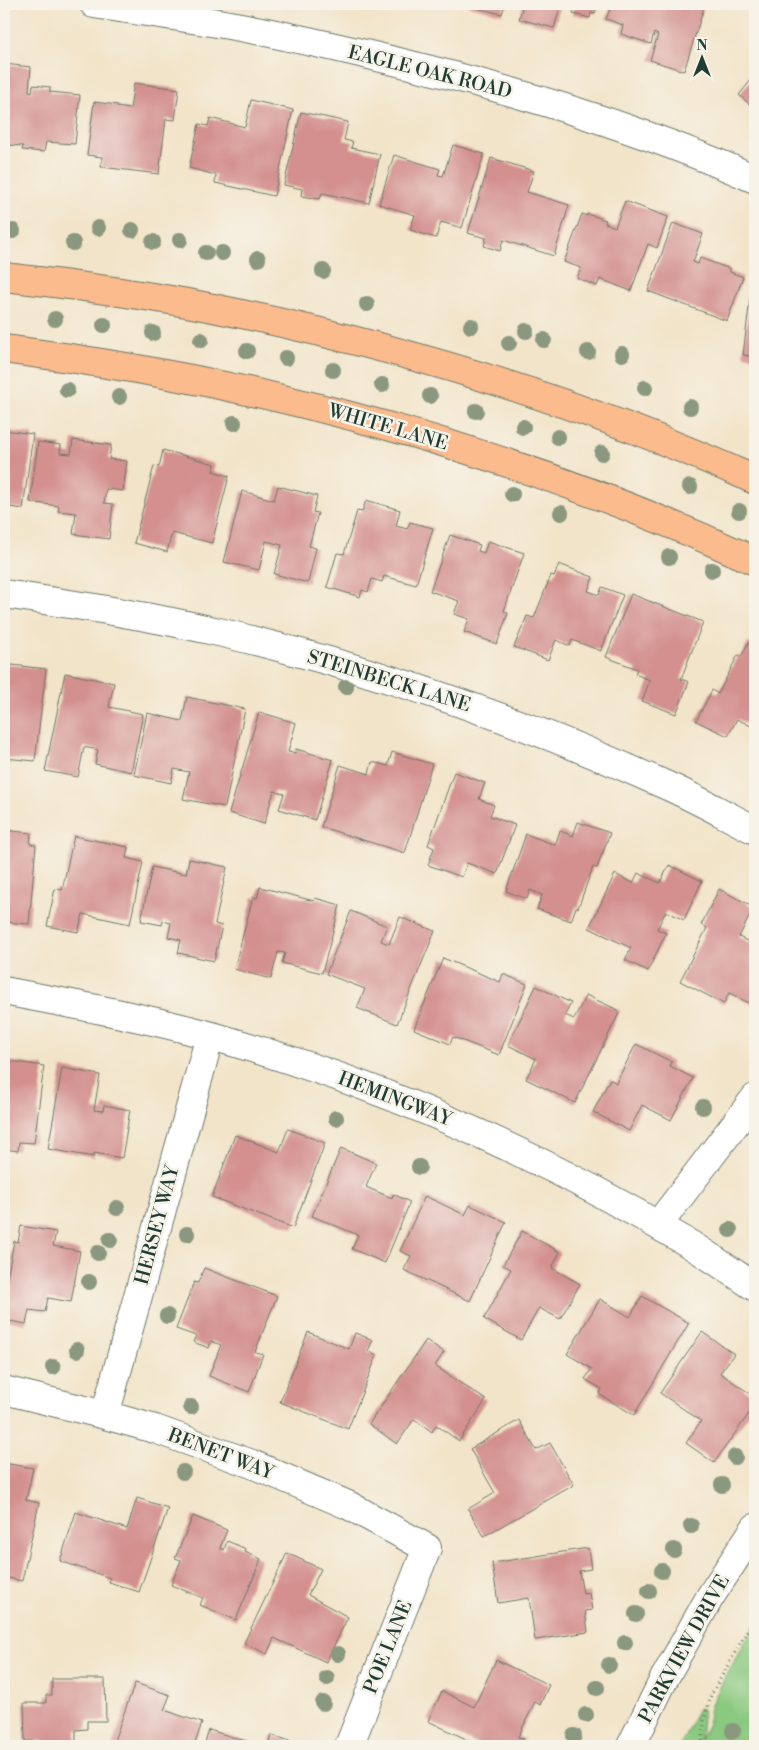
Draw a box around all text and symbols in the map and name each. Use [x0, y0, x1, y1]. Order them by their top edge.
north arrow [676, 32, 726, 82]
text: N [696, 37, 708, 55]
street label: EAGLE OAK ROAD [346, 40, 514, 104]
street label: WHITE LANE [324, 398, 451, 456]
street label: STEINBECK LANE [304, 645, 474, 717]
street label: HEMINGWAY [335, 1066, 457, 1132]
street label: HERSEY WAY [130, 1161, 185, 1287]
street label: BENET WAY [164, 1422, 279, 1486]
street label: PARKVIEW DRIVE [633, 1571, 735, 1727]
street label: POE LANE [358, 1597, 418, 1697]

